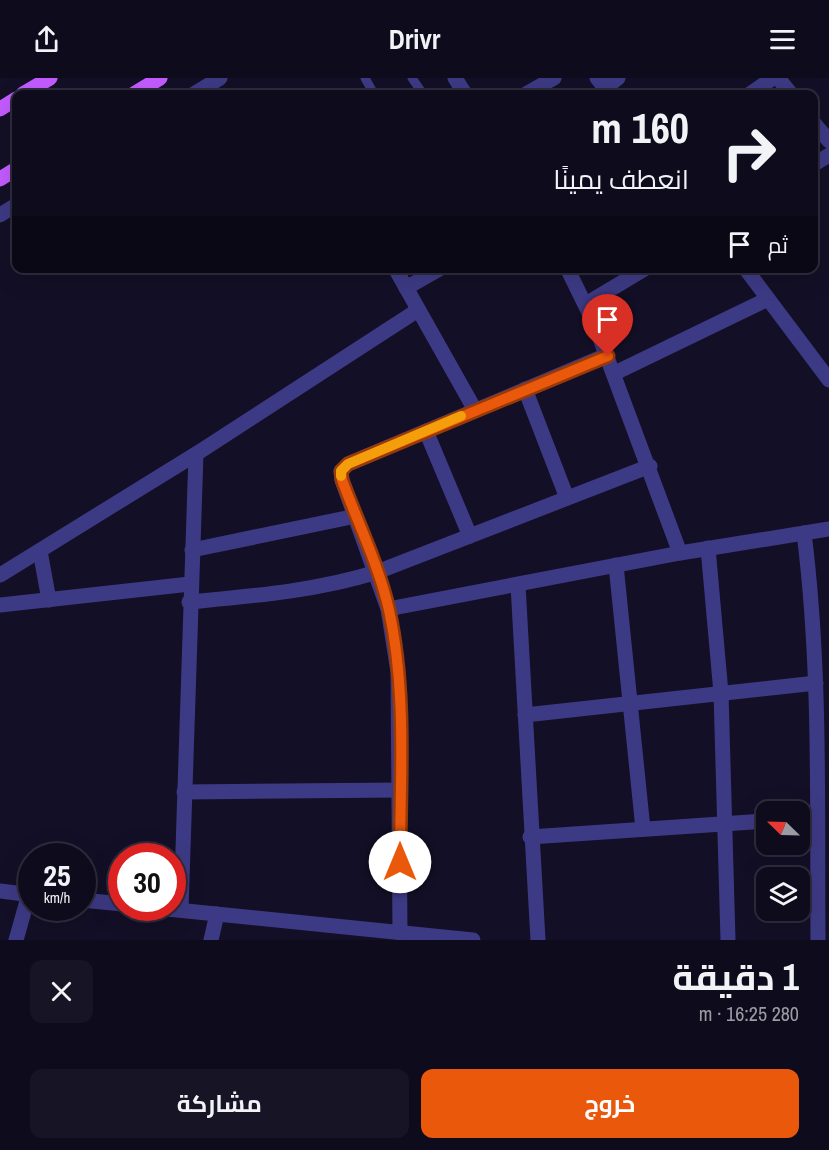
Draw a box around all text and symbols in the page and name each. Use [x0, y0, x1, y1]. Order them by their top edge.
text: Drivr [389, 21, 440, 57]
icon: share [30, 23, 63, 56]
icon: menu [766, 23, 799, 56]
text: 160 m [591, 100, 689, 156]
icon: right [710, 114, 788, 192]
text: انعطف يمينًا [553, 161, 689, 197]
icon: arrive [723, 228, 756, 261]
text: ثم [768, 230, 788, 260]
pin [582, 294, 633, 356]
icon: arrive [591, 303, 624, 336]
north arrow [756, 801, 810, 855]
map controls [756, 801, 810, 921]
position arrow [368, 830, 432, 894]
speed limit sign: 30 [108, 843, 186, 921]
text: 25 [43, 855, 71, 895]
button: layers [756, 867, 810, 921]
text: km/h [44, 887, 70, 908]
text: 1 دقيقة [673, 953, 799, 1001]
button: close [30, 960, 93, 1023]
text: 280 m · 16:25 [699, 1000, 799, 1027]
button: مشاركة [30, 1069, 409, 1138]
button: خروج [421, 1069, 799, 1138]

